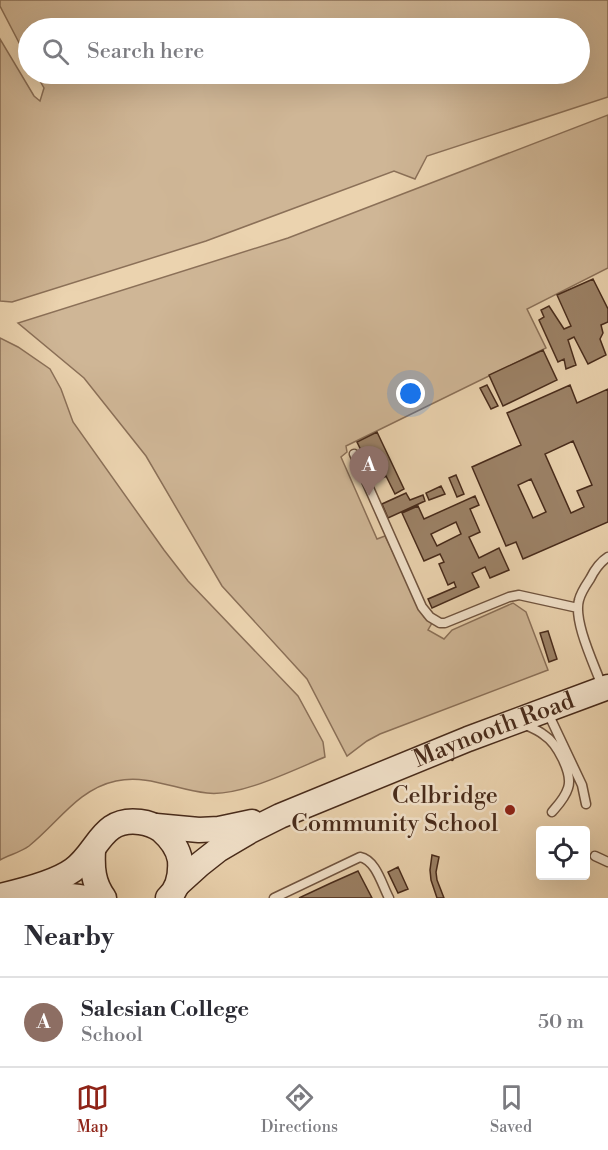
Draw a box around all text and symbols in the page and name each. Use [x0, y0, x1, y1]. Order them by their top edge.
search box [18, 18, 590, 84]
icon: search [39, 35, 72, 68]
text: Search here [87, 38, 204, 65]
your location [396, 379, 425, 408]
pin: A [350, 446, 388, 496]
street label: Maynooth Road [409, 686, 579, 775]
place label: Celbridge Community School [291, 781, 498, 839]
marker: Celbridge Community School [503, 803, 517, 817]
map controls [536, 826, 590, 880]
button: locate [536, 826, 590, 880]
text: Nearby [24, 921, 114, 953]
text: Salesian College [81, 996, 249, 1023]
text: A [36, 1010, 51, 1035]
text: 50 m [538, 1010, 584, 1035]
text: School [81, 1023, 143, 1048]
tab: Map [76, 1081, 109, 1137]
tab: Directions [261, 1081, 338, 1137]
tab: Saved [490, 1081, 532, 1137]

